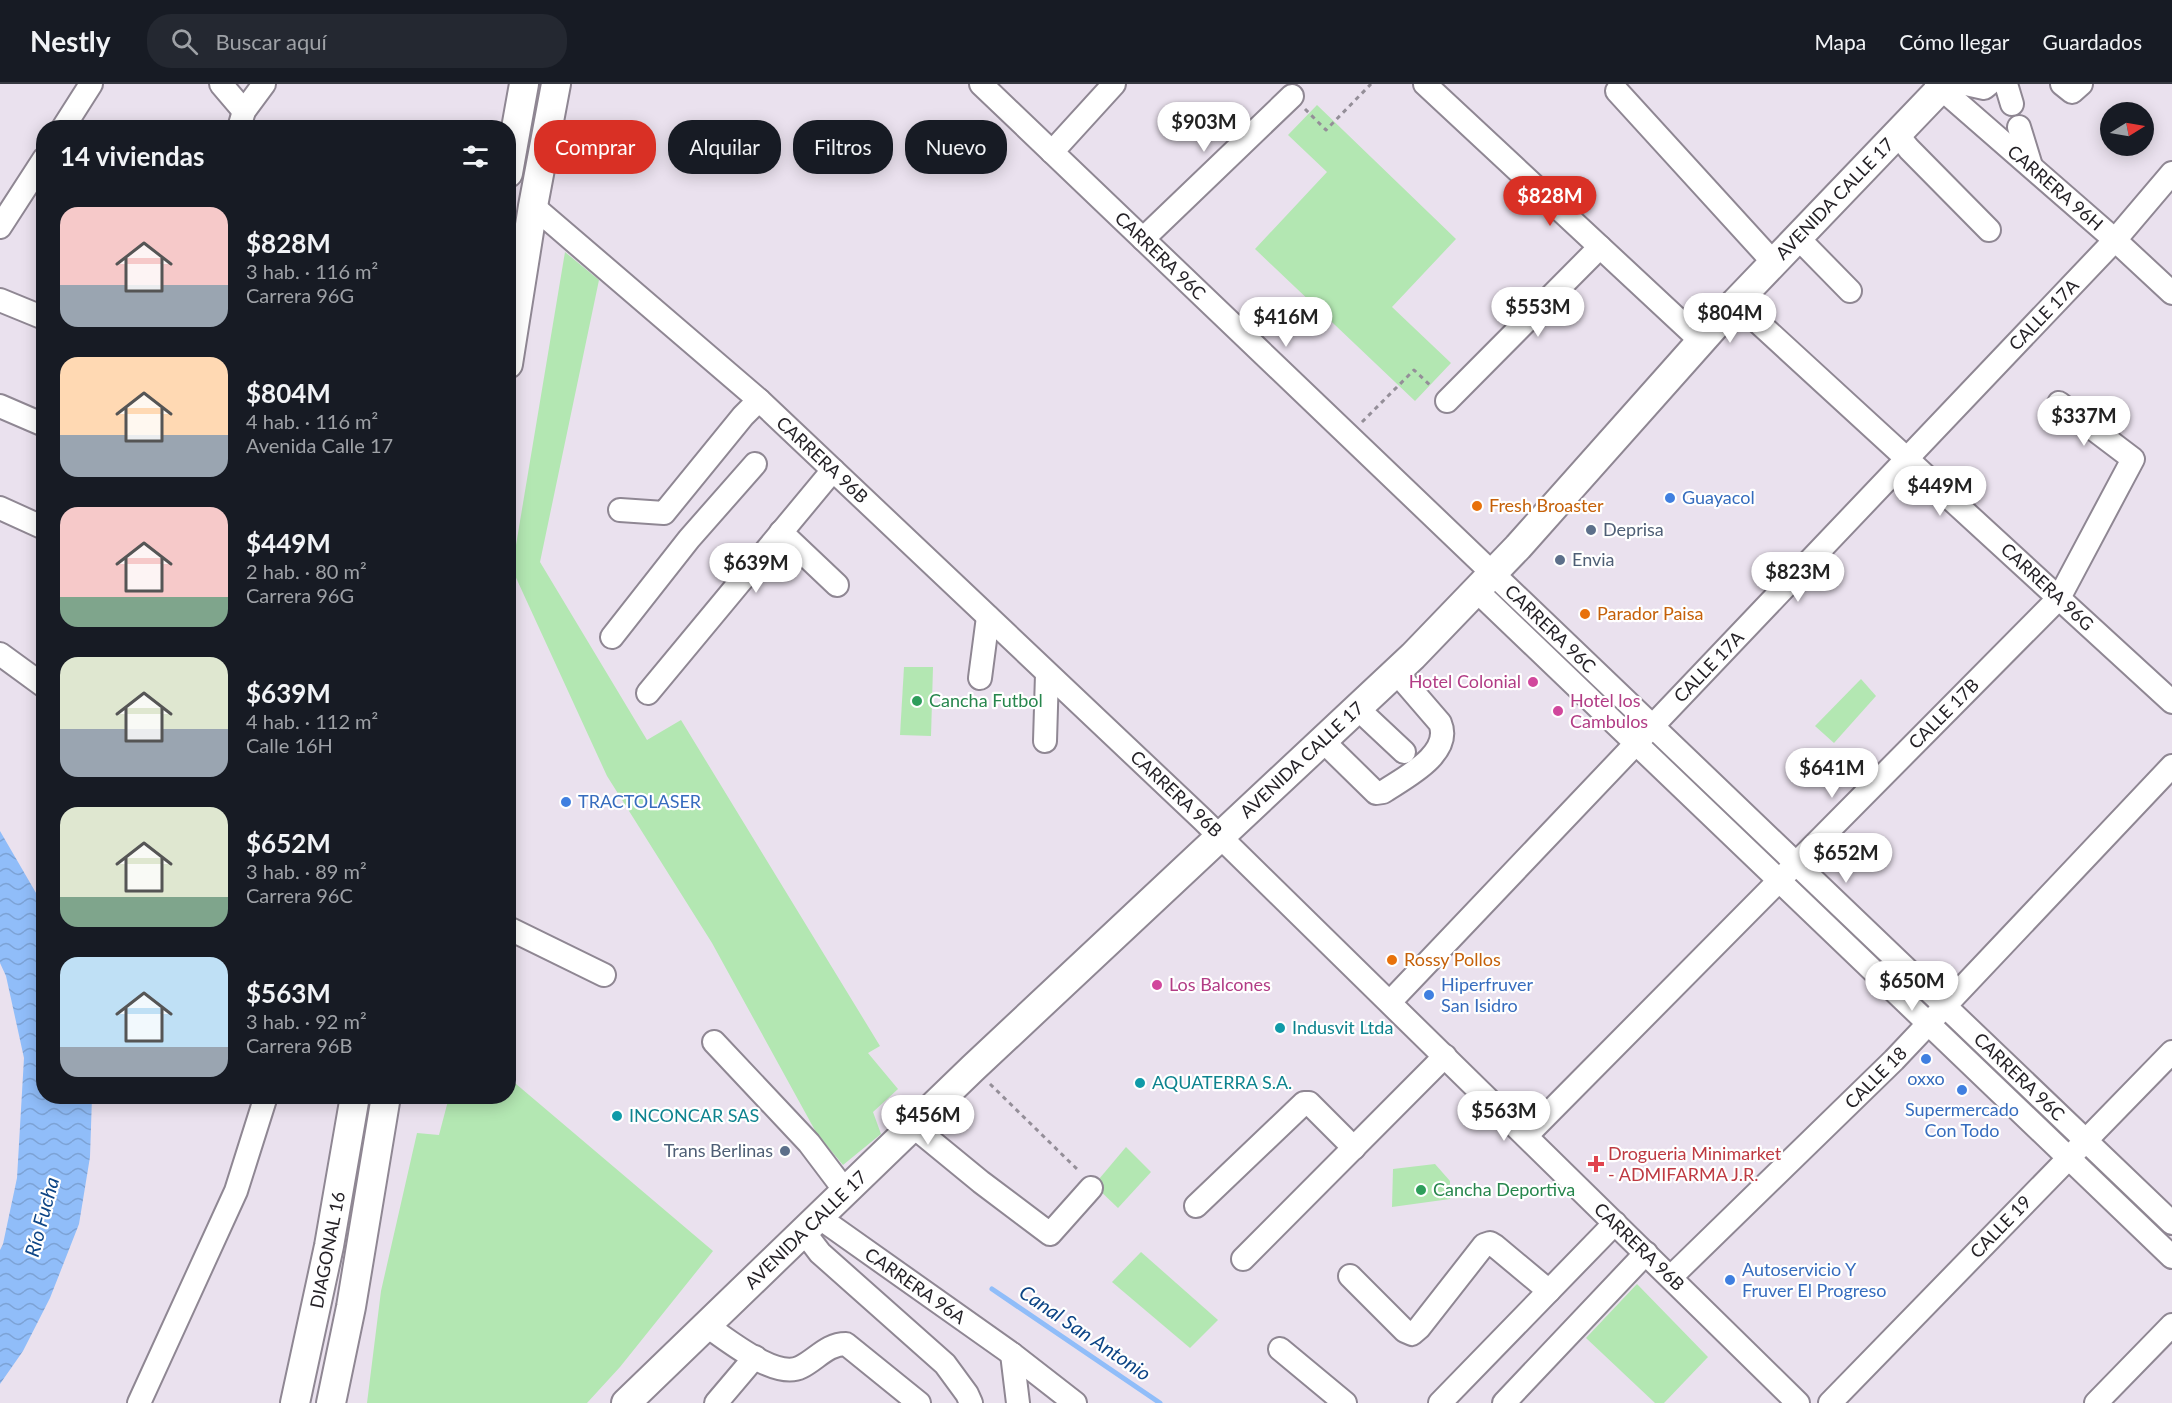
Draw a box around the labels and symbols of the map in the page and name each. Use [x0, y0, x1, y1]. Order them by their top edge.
pin: $903M [1162, 102, 1246, 153]
north arrow [2100, 102, 2154, 156]
street label: AVENIDA CALLE 17 [1771, 133, 1898, 264]
street label: CARRERA 96H [2003, 140, 2108, 235]
pin: $828M [1508, 176, 1592, 227]
street label: CARRERA 96C [1111, 207, 1211, 304]
street label: CALLE 17A [2004, 273, 2083, 355]
pin: $553M [1496, 287, 1580, 338]
pin: $804M [1688, 293, 1772, 344]
pin: $416M [1244, 297, 1328, 348]
pin: $337M [2042, 396, 2126, 447]
street label: CARRERA 96B [772, 411, 873, 507]
pin: $449M [1898, 466, 1982, 517]
place label: Guayacol [1682, 486, 1755, 508]
marker: Guayacol [1663, 491, 1677, 505]
place label: Fresh Broaster [1489, 494, 1604, 516]
marker: Fresh Broaster [1470, 499, 1484, 513]
place label: Deprisa [1603, 518, 1664, 540]
marker: Deprisa [1584, 523, 1598, 537]
street label: CARRERA 96G [1997, 538, 2099, 635]
pin: $639M [714, 543, 798, 594]
place label: Envia [1572, 548, 1615, 570]
pin: $823M [1756, 552, 1840, 603]
marker: Envia [1553, 553, 1567, 567]
street label: CARRERA 96C [1501, 580, 1601, 677]
place label: Parador Paisa [1597, 602, 1703, 624]
marker: Parador Paisa [1578, 607, 1592, 621]
street label: CALLE 17A [1669, 625, 1748, 707]
place label: Hotel Colonial [1409, 670, 1521, 692]
street label: CALLE 17B [1904, 674, 1983, 753]
marker: Hotel Colonial [1526, 675, 1540, 689]
place label: Cancha Futbol [929, 689, 1043, 711]
place label: Hotel los Cambulos [1570, 689, 1648, 732]
marker: Cancha Futbol [910, 694, 924, 708]
street label: AVENIDA CALLE 17 [1235, 696, 1368, 822]
marker: Hotel los Cambulos [1551, 704, 1565, 718]
street label: CARRERA 96B [1126, 745, 1227, 841]
pin: $641M [1790, 748, 1874, 799]
place label: TRACTOLASER [578, 790, 702, 812]
marker: TRACTOLASER [559, 795, 573, 809]
pin: $652M [1804, 833, 1888, 884]
place label: Rossy Pollos [1404, 948, 1501, 970]
marker: Rossy Pollos [1385, 953, 1399, 967]
pin: $650M [1870, 961, 1954, 1012]
place label: Los Balcones [1169, 973, 1271, 995]
place label: Hiperfruver San Isidro [1441, 973, 1534, 1016]
marker: Los Balcones [1150, 978, 1164, 992]
marker: Hiperfruver San Isidro [1422, 988, 1436, 1002]
place label: Indusvit Ltda [1292, 1016, 1393, 1038]
marker: Indusvit Ltda [1273, 1021, 1287, 1035]
street label: CARRERA 96C [1970, 1028, 2070, 1125]
street label: CALLE 18 [1840, 1042, 1911, 1113]
marker: oxxo [1919, 1052, 1933, 1066]
place label: oxxo [1907, 1067, 1945, 1089]
place label: AQUATERRA S.A. [1152, 1071, 1292, 1093]
marker: AQUATERRA S.A. [1133, 1076, 1147, 1090]
marker: Supermercado Con Todo [1955, 1083, 1969, 1097]
pin: $563M [1462, 1091, 1546, 1142]
pin: $456M [886, 1095, 970, 1146]
place label: Supermercado Con Todo [1905, 1098, 2019, 1141]
place label: INCONCAR SAS [629, 1104, 759, 1126]
marker: INCONCAR SAS [610, 1109, 624, 1123]
place label: Trans Berlinas [664, 1139, 773, 1161]
place label: Drogueria Minimarket - ADMIFARMA J.R. [1608, 1142, 1782, 1185]
marker: Trans Berlinas [778, 1144, 792, 1158]
marker: Drogueria Minimarket - ADMIFARMA J.R. [1589, 1157, 1603, 1171]
street label: AVENIDA CALLE 17 [740, 1166, 871, 1293]
water label: Río Fucha [19, 1174, 63, 1259]
place label: Cancha Deportiva [1433, 1178, 1575, 1200]
marker: Cancha Deportiva [1414, 1183, 1428, 1197]
street label: DIAGONAL 16 [305, 1190, 349, 1310]
street label: CALLE 19 [1965, 1190, 2035, 1262]
street label: CARRERA 96B [1590, 1198, 1689, 1295]
street label: CARRERA 96A [861, 1242, 971, 1328]
place label: Autoservicio Y Fruver El Progreso [1742, 1258, 1887, 1301]
marker: Autoservicio Y Fruver El Progreso [1723, 1273, 1737, 1287]
water label: Canal San Antonio [1015, 1279, 1156, 1385]

